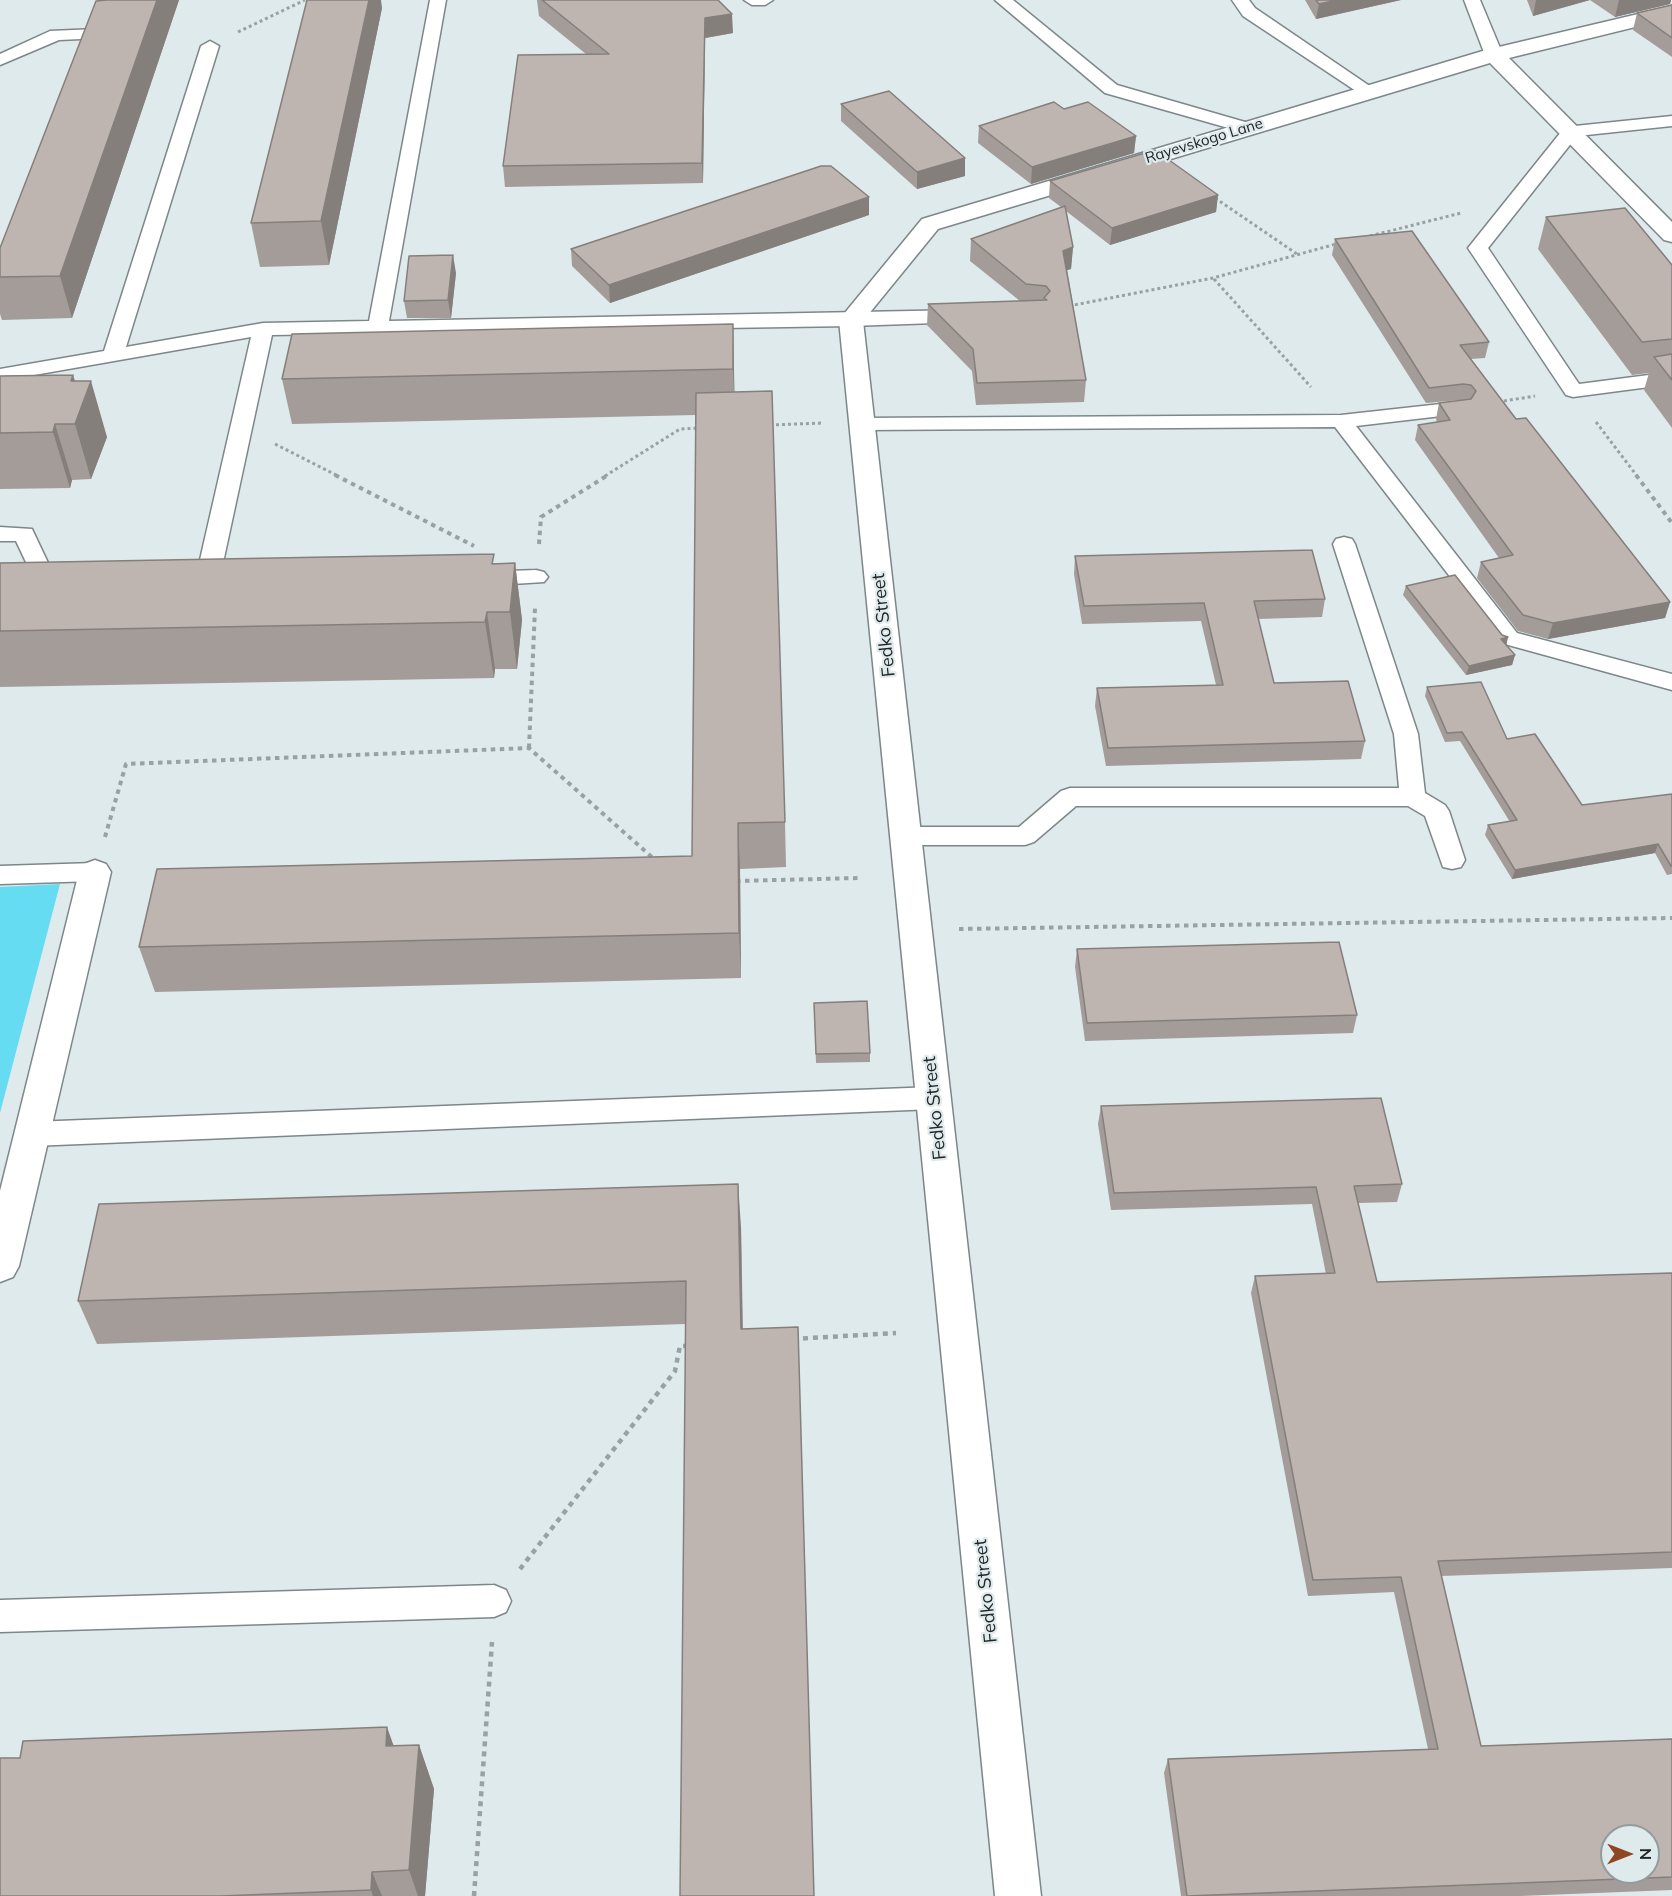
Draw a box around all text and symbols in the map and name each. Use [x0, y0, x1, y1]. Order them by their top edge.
street label: Rayevskogo Lane [1143, 115, 1265, 167]
street label: Fedko Street [868, 572, 900, 678]
street label: Fedko Street [919, 1055, 951, 1161]
street label: Fedko Street [970, 1538, 1002, 1644]
north arrow [1600, 1824, 1660, 1884]
text: N [1636, 1848, 1656, 1860]

